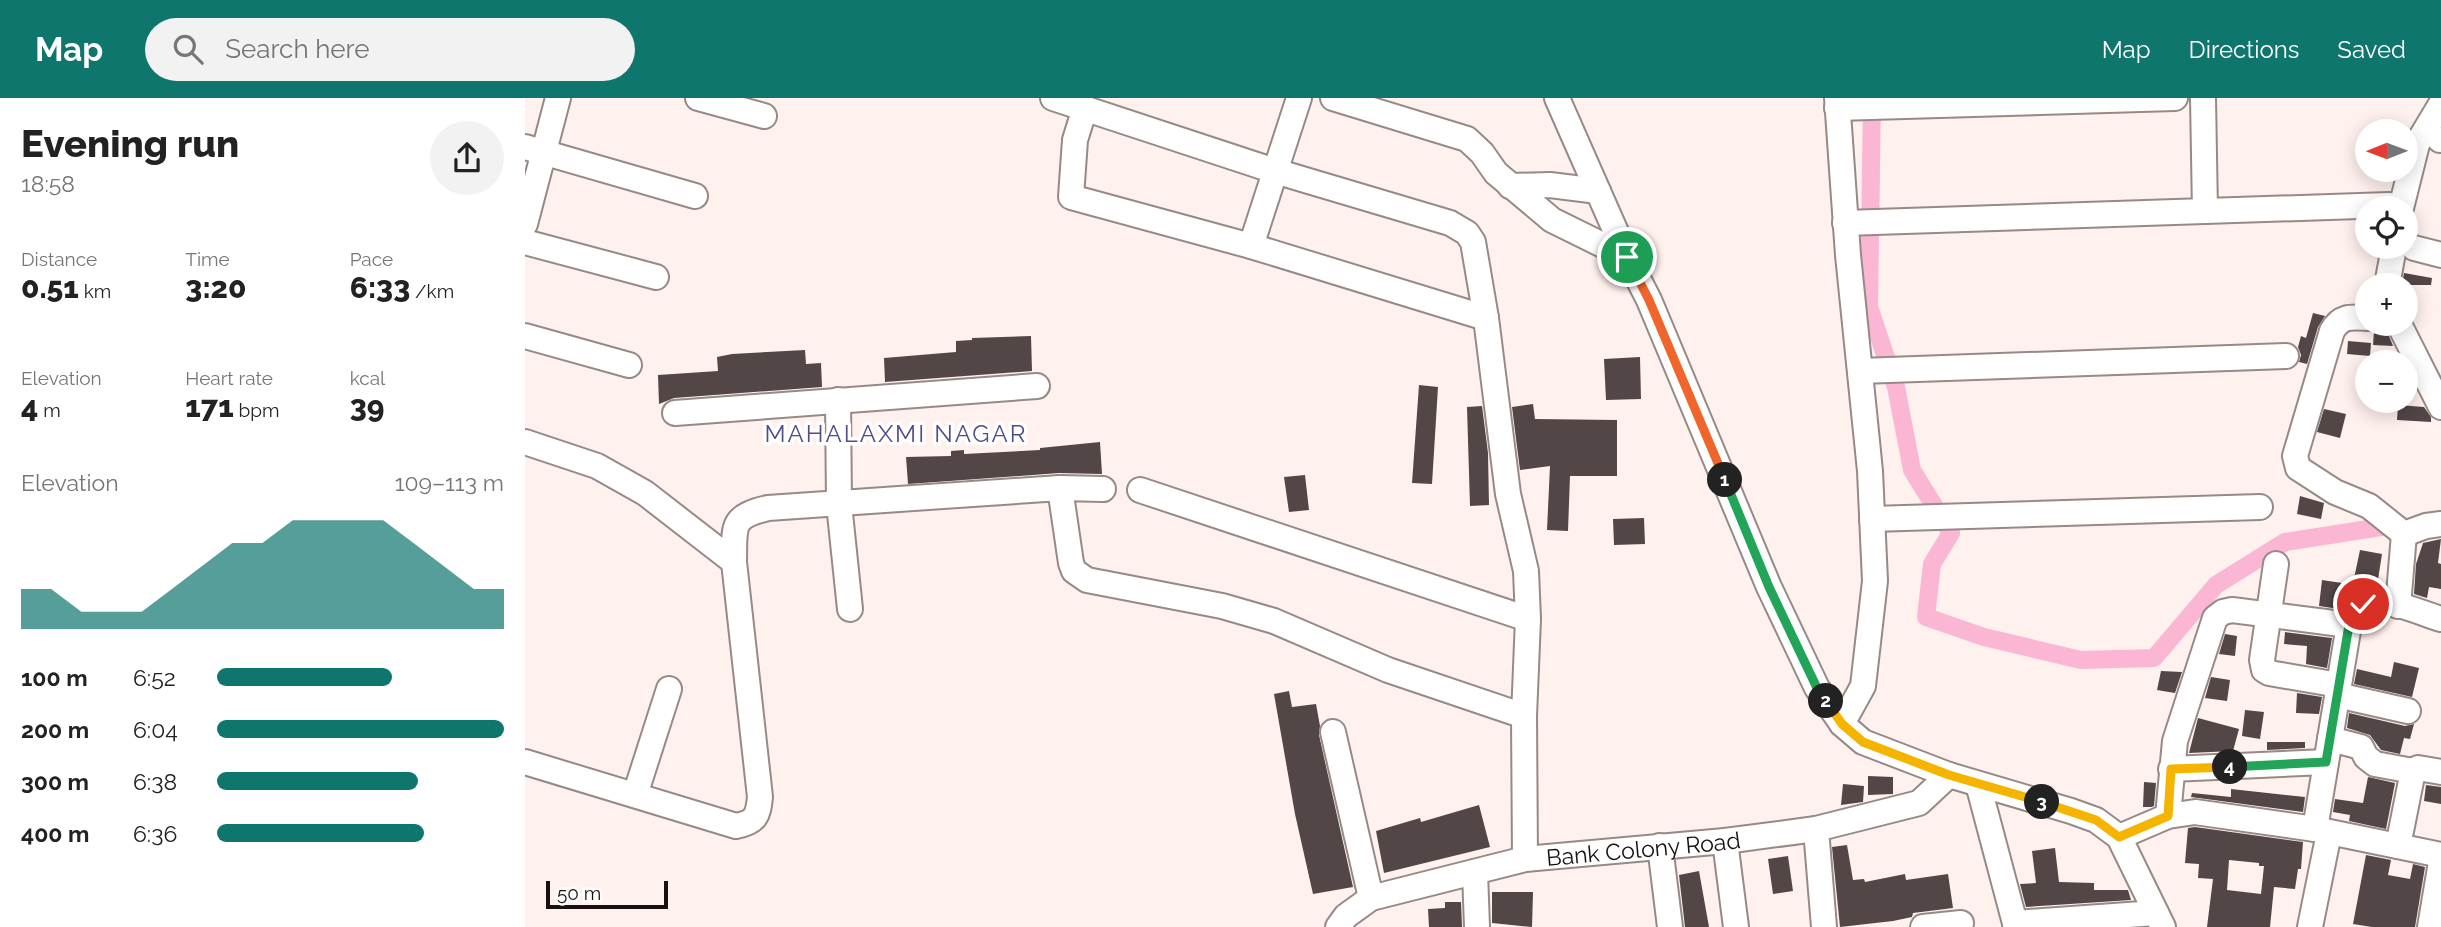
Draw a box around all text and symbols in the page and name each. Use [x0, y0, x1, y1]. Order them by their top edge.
search box [145, 18, 635, 81]
text: Map [35, 30, 103, 69]
icon: search [169, 30, 207, 68]
text: Search here [225, 34, 370, 64]
text: Map [2102, 35, 2151, 64]
text: Directions [2189, 35, 2299, 64]
text: Saved [2337, 35, 2406, 64]
north arrow [2355, 119, 2419, 182]
map controls [2355, 119, 2418, 413]
text: Evening run [21, 121, 239, 166]
button: share [430, 121, 504, 195]
text: 18:58 [21, 170, 75, 197]
button: locate [2355, 196, 2418, 259]
pin [1597, 227, 1657, 287]
icon: arrive [1608, 238, 1646, 276]
text: Distance [21, 248, 97, 270]
text: Time [185, 248, 230, 270]
text: Pace [350, 248, 393, 270]
text: 0.51 [21, 270, 79, 305]
text: 3:20 [185, 270, 246, 305]
text: 6:33 [350, 270, 410, 305]
button: + [2355, 273, 2418, 336]
text: km [79, 280, 111, 302]
text: /km [410, 280, 454, 302]
button: − [2355, 350, 2418, 413]
text: Elevation [21, 367, 102, 389]
text: Heart rate [185, 367, 273, 389]
text: kcal [350, 367, 385, 389]
text: 4 [21, 389, 38, 424]
text: 171 [185, 389, 234, 424]
text: 39 [350, 389, 384, 424]
text: m [38, 399, 61, 421]
text: bpm [234, 399, 279, 421]
district label: MAHALAXMI NAGAR [765, 419, 1027, 448]
pin: 1 [1707, 462, 1743, 498]
text: 1 [1720, 468, 1729, 490]
text: Elevation [21, 469, 119, 496]
text: 109–113 m [395, 469, 504, 496]
pin [2333, 574, 2393, 634]
icon: check [2344, 585, 2382, 623]
text: 100 m [21, 664, 88, 691]
text: 6:52 [133, 664, 176, 691]
pin: 2 [1809, 684, 1843, 718]
text: 2 [1820, 689, 1831, 711]
text: 200 m [21, 716, 89, 743]
text: 6:04 [133, 716, 178, 743]
pin: 4 [2213, 750, 2247, 784]
text: 4 [2224, 755, 2235, 777]
text: 300 m [21, 768, 89, 795]
text: 6:38 [133, 768, 177, 795]
pin: 3 [2025, 784, 2059, 820]
text: 3 [2036, 790, 2047, 812]
text: 400 m [21, 820, 89, 847]
text: 6:36 [133, 820, 177, 847]
street label: Bank Colony Road [1545, 826, 1742, 871]
scale bar [546, 878, 669, 910]
text: 50 m [557, 882, 601, 904]

